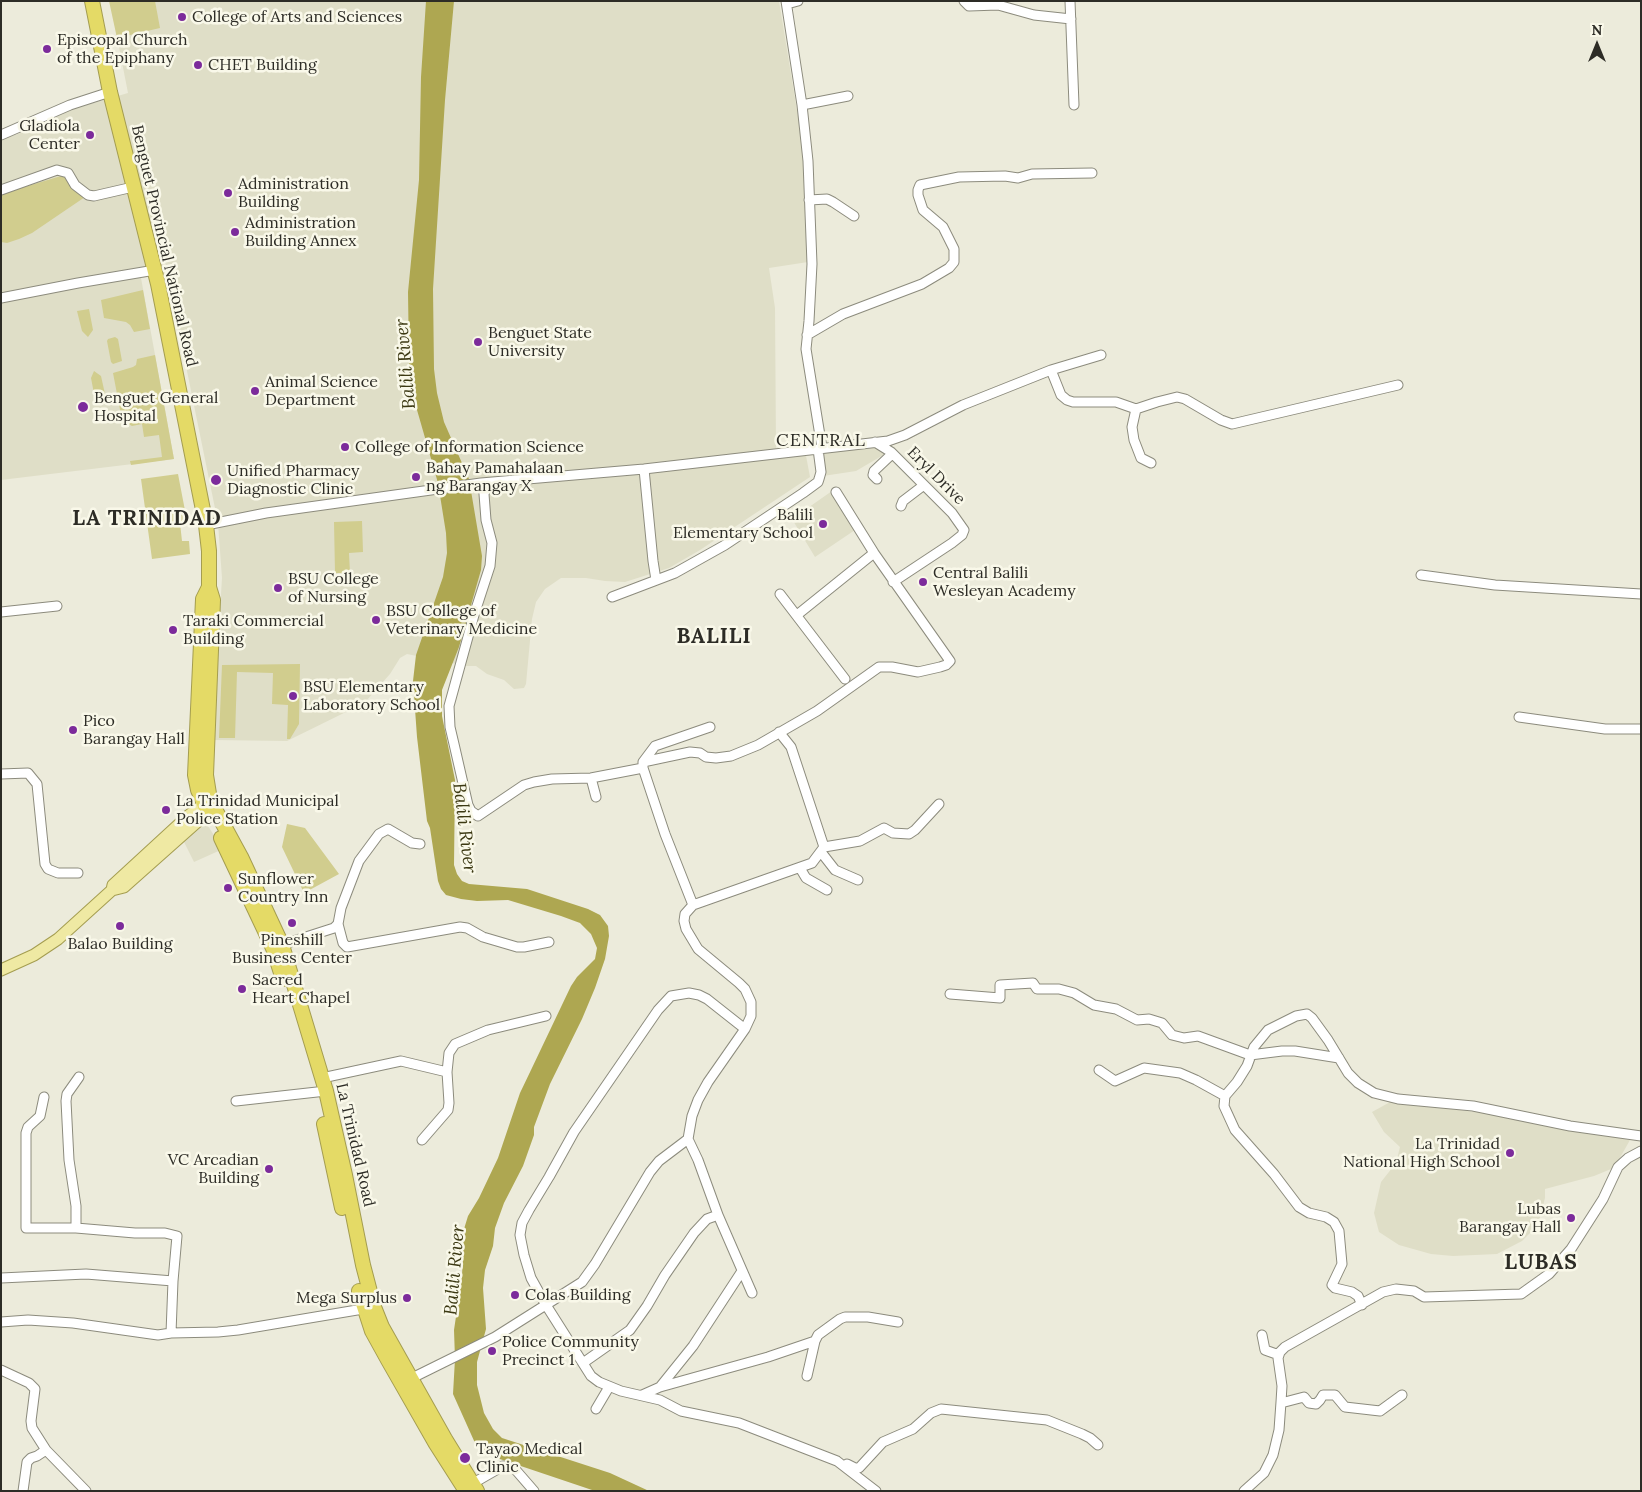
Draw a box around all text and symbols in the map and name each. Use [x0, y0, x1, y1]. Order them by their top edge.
place label: College of Arts and Sciences [192, 7, 402, 27]
marker: College of Arts and Sciences [176, 11, 188, 23]
north arrow [1572, 20, 1622, 70]
text: N [1592, 21, 1602, 39]
place label: Episcopal Church of the Epiphany [57, 30, 188, 68]
marker: Episcopal Church of the Epiphany [41, 43, 53, 55]
place label: CHET Building [208, 55, 317, 75]
marker: CHET Building [192, 59, 204, 71]
place label: Gladiola Center [19, 116, 80, 154]
street label: Benguet Provincial National Road [127, 123, 201, 369]
marker: Gladiola Center [84, 129, 96, 141]
place label: Administration Building [238, 174, 349, 212]
marker: Administration Building [222, 187, 234, 199]
place label: Administration Building Annex [245, 213, 357, 251]
marker: Administration Building Annex [229, 226, 241, 238]
water label: Balili River [391, 318, 421, 410]
place label: Benguet State University [488, 323, 592, 361]
marker: Benguet State University [472, 336, 484, 348]
place label: Animal Science Department [265, 372, 378, 410]
marker: Animal Science Department [249, 385, 261, 397]
place label: Benguet General Hospital [94, 388, 218, 426]
marker: Benguet General Hospital [76, 400, 90, 414]
district label: CENTRAL [775, 430, 867, 452]
place label: College of Information Science [355, 437, 584, 457]
marker: College of Information Science [339, 441, 351, 453]
street label: Eryl Drive [903, 443, 969, 509]
place label: Bahay Pamahalaan ng Barangay X [426, 458, 563, 496]
place label: Unified Pharmacy Diagnostic Clinic [227, 461, 359, 499]
marker: Bahay Pamahalaan ng Barangay X [410, 471, 422, 483]
marker: Unified Pharmacy Diagnostic Clinic [209, 473, 223, 487]
place label: Balili Elementary School [673, 505, 813, 543]
district label: LA TRINIDAD [71, 506, 223, 532]
marker: Balili Elementary School [817, 518, 829, 530]
place label: Central Balili Wesleyan Academy [933, 563, 1076, 601]
place label: BSU College of Nursing [288, 569, 379, 607]
marker: Central Balili Wesleyan Academy [917, 576, 929, 588]
marker: BSU College of Nursing [272, 582, 284, 594]
place label: BSU College of Veterinary Medicine [386, 601, 537, 639]
place label: Taraki Commercial Building [183, 611, 324, 649]
marker: BSU College of Veterinary Medicine [370, 614, 382, 626]
marker: Taraki Commercial Building [167, 624, 179, 636]
district label: BALILI [676, 624, 752, 650]
place label: BSU Elementary Laboratory School [303, 677, 440, 715]
marker: BSU Elementary Laboratory School [287, 690, 299, 702]
place label: Pico Barangay Hall [83, 711, 185, 749]
marker: Pico Barangay Hall [67, 724, 79, 736]
water label: Balili River [448, 782, 480, 874]
place label: La Trinidad Municipal Police Station [176, 791, 339, 829]
marker: La Trinidad Municipal Police Station [160, 804, 172, 816]
place label: Sunflower Country Inn [238, 869, 328, 907]
marker: Sunflower Country Inn [222, 882, 234, 894]
marker: Pineshill Business Center [286, 917, 298, 929]
marker: Balao Building [114, 920, 126, 932]
place label: Pineshill Business Center [232, 930, 352, 968]
place label: Balao Building [67, 934, 173, 954]
place label: Sacred Heart Chapel [252, 970, 350, 1008]
marker: Sacred Heart Chapel [236, 983, 248, 995]
street label: La Trinidad Road [331, 1081, 379, 1209]
place label: La Trinidad National High School [1343, 1134, 1500, 1172]
marker: La Trinidad National High School [1504, 1147, 1516, 1159]
place label: VC Arcadian Building [168, 1150, 259, 1188]
marker: VC Arcadian Building [263, 1163, 275, 1175]
place label: Lubas Barangay Hall [1459, 1199, 1561, 1237]
marker: Lubas Barangay Hall [1565, 1212, 1577, 1224]
water label: Balili River [440, 1224, 470, 1316]
district label: LUBAS [1504, 1250, 1578, 1276]
place label: Colas Building [525, 1285, 631, 1305]
place label: Mega Surplus [296, 1288, 397, 1308]
marker: Colas Building [509, 1289, 521, 1301]
marker: Mega Surplus [401, 1292, 413, 1304]
place label: Police Community Precinct 1 [502, 1332, 639, 1370]
marker: Police Community Precinct 1 [486, 1345, 498, 1357]
place label: Tayao Medical Clinic [476, 1439, 583, 1477]
marker: Tayao Medical Clinic [458, 1451, 472, 1465]

